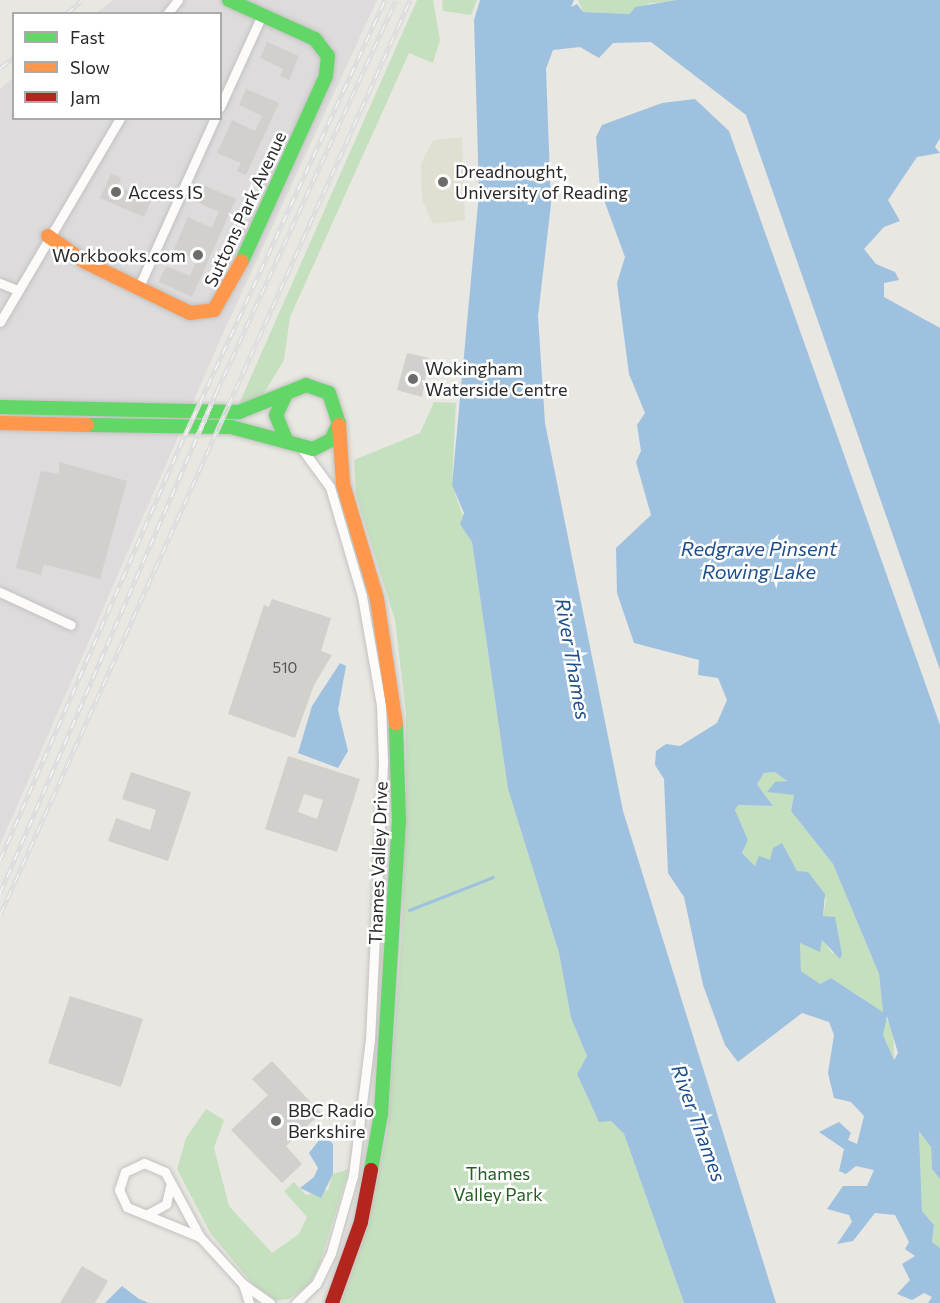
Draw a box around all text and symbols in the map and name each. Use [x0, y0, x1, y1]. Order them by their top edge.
legend [12, 12, 222, 120]
text: Fast [70, 26, 105, 48]
text: Slow [70, 56, 110, 78]
text: Jam [70, 86, 100, 108]
street label: Suttons Park Avenue [199, 128, 291, 290]
place label: Dreadnought, University of Reading [455, 161, 628, 204]
marker: Dreadnought, University of Reading [436, 175, 450, 189]
place label: Access IS [128, 181, 203, 203]
marker: Access IS [109, 185, 123, 199]
place label: Workbooks.com [52, 244, 186, 266]
marker: Workbooks.com [191, 248, 205, 262]
place label: Wokingham Waterside Centre [425, 358, 567, 400]
marker: Wokingham Waterside Centre [406, 372, 420, 386]
water label: Redgrave Pinsent Rowing Lake [681, 536, 837, 583]
water label: River Thames [551, 596, 595, 722]
house number: 510 [273, 659, 297, 677]
street label: Thames Valley Drive [364, 781, 392, 945]
water label: River Thames [667, 1061, 731, 1185]
place label: BBC Radio Berkshire [288, 1100, 374, 1142]
marker: BBC Radio Berkshire [269, 1114, 283, 1128]
park label: Thames Valley Park [453, 1163, 543, 1206]

